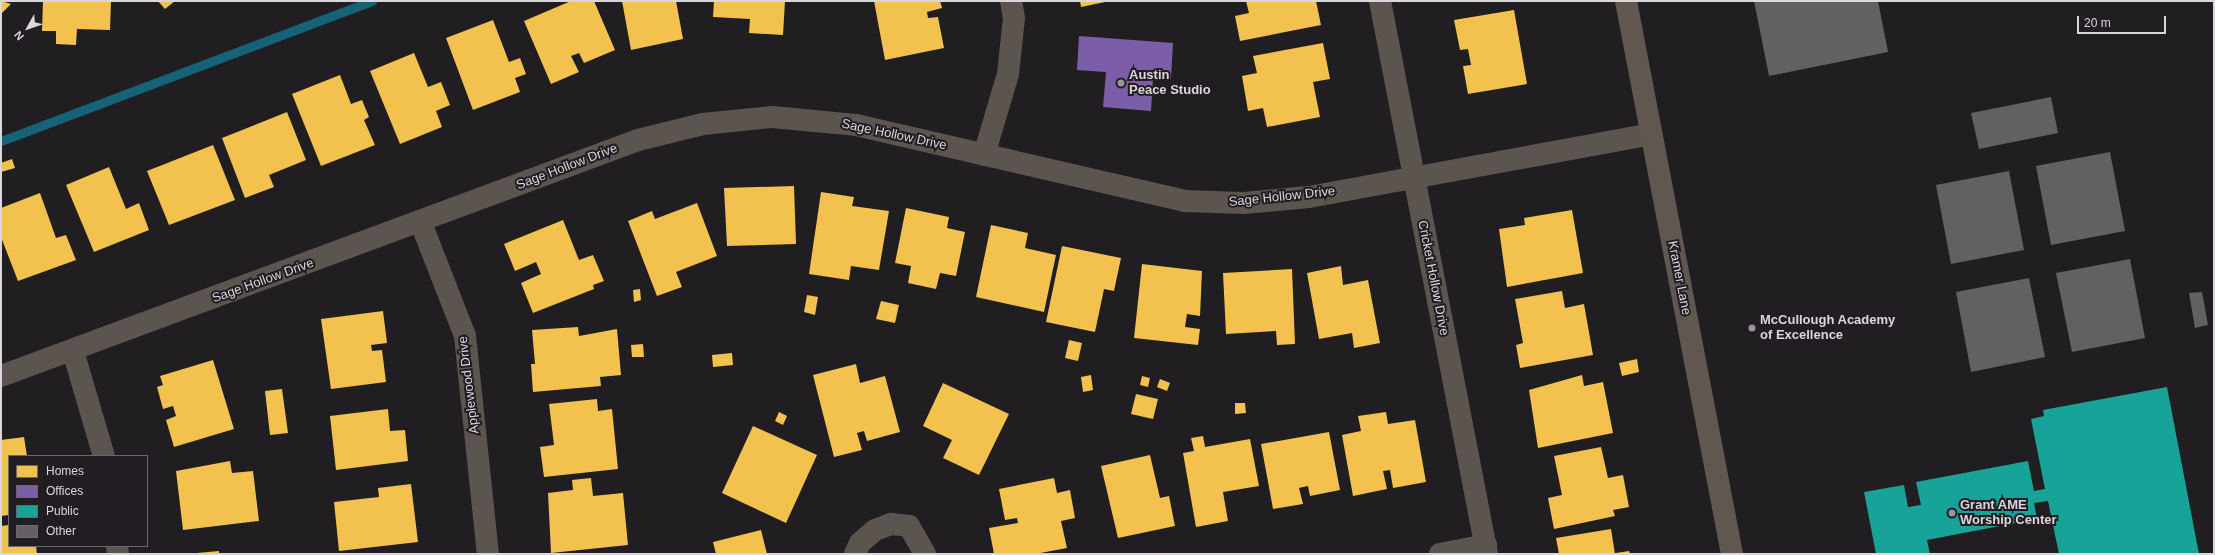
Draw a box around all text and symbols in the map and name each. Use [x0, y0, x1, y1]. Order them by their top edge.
north arrow [8, 8, 48, 48]
scale bar [2079, 8, 2168, 34]
text: 20 m [2084, 16, 2111, 30]
text: N [12, 29, 26, 43]
place label: Austin Peace Studio [1129, 68, 1211, 99]
marker: Austin Peace Studio [1116, 78, 1126, 88]
street label: Sage Hollow Drive [840, 116, 948, 154]
street label: Sage Hollow Drive [514, 141, 620, 193]
street label: Sage Hollow Drive [1228, 184, 1336, 210]
street label: Cricket Hollow Drive [1414, 219, 1452, 337]
street label: Kramer Lane [1664, 240, 1694, 316]
street label: Sage Hollow Drive [210, 255, 316, 307]
place label: McCullough Academy of Excellence [1760, 313, 1896, 344]
marker: McCullough Academy of Excellence [1747, 323, 1757, 333]
street label: Applewood Drive [455, 335, 483, 435]
legend [8, 455, 148, 547]
text: Homes [46, 464, 84, 478]
text: Offices [46, 484, 83, 498]
place label: Grant AME Worship Center [1960, 498, 2057, 529]
text: Public [46, 504, 79, 518]
marker: Grant AME Worship Center [1947, 508, 1957, 518]
text: Other [46, 524, 76, 538]

